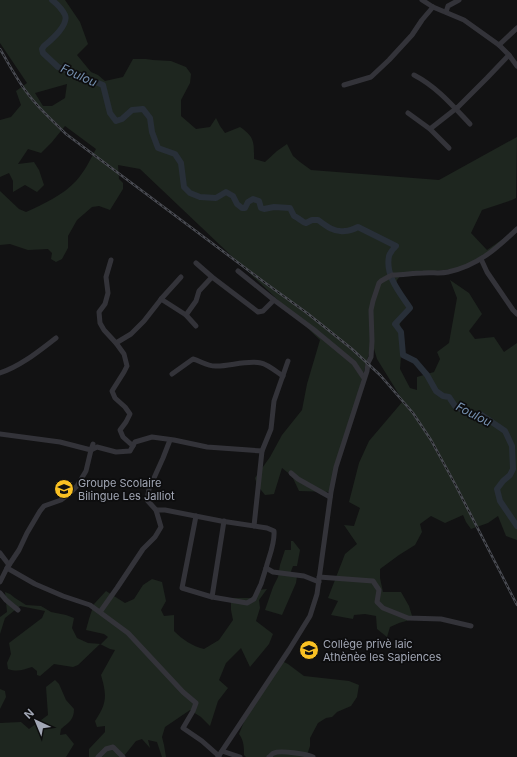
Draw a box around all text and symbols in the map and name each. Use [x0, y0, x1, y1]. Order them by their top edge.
water label: Foulou [59, 60, 99, 90]
water label: Foulou [454, 399, 494, 429]
place label: Groupe Scolaire Bilingue Les Jalliot [78, 476, 175, 503]
school or university icon: Groupe Scolaire Bilingue Les Jalliot [53, 478, 75, 500]
place label: Collège privè laic Athènèe les Sapiences [323, 637, 442, 664]
school or university icon: Collège privè laic Athènèe les Sapiences [298, 639, 320, 661]
north arrow [16, 701, 56, 741]
text: N [21, 706, 37, 722]

